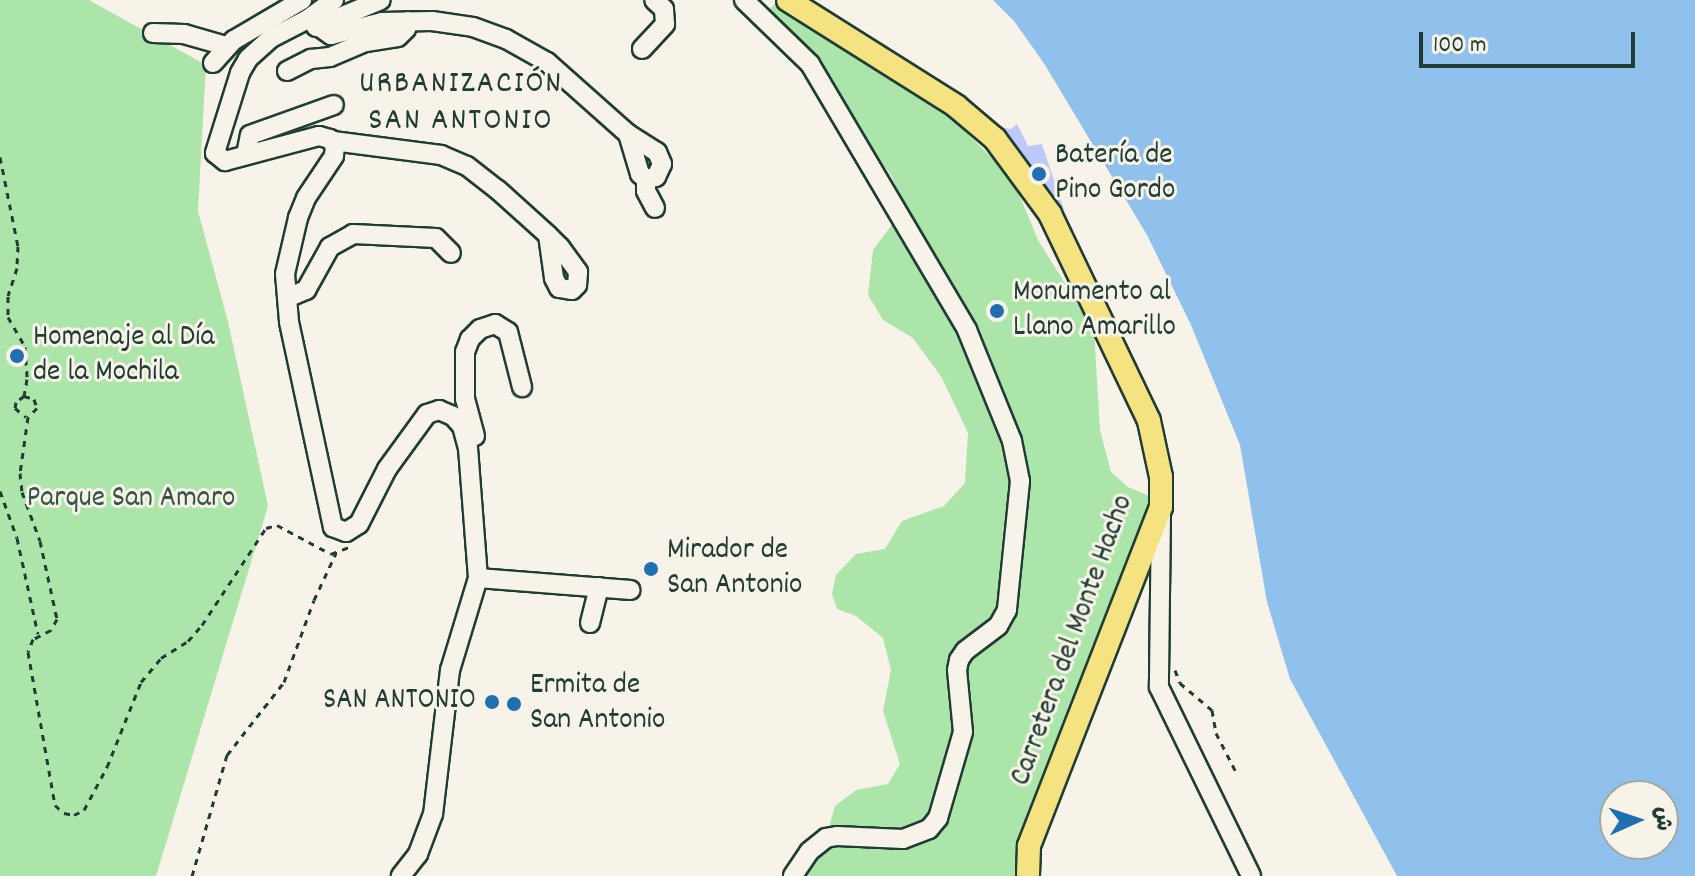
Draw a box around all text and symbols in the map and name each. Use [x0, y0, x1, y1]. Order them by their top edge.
scale bar [1423, 16, 1639, 66]
text: 100 m [1433, 29, 1486, 63]
district label: URBANIZACIÓN SAN ANTONIO [359, 67, 563, 142]
place label: Batería de Pino Gordo [1055, 139, 1175, 210]
marker: Batería de Pino Gordo [1030, 165, 1048, 183]
place label: Monumento al Llano Amarillo [1013, 276, 1176, 346]
marker: Monumento al Llano Amarillo [988, 302, 1006, 320]
place label: Homenaje al Día de la Mochila [33, 321, 215, 392]
marker: Homenaje al Día de la Mochila [8, 347, 26, 365]
park label: Parque San Amaro [27, 482, 235, 518]
street label: Carretera del Monte Hacho [1005, 491, 1143, 791]
place label: Mirador de San Antonio [667, 534, 802, 604]
marker: Mirador de San Antonio [642, 560, 660, 578]
place label: Ermita de San Antonio [530, 669, 665, 740]
place label: SAN ANTONIO [323, 684, 476, 720]
marker: SAN ANTONIO [483, 693, 501, 711]
marker: Ermita de San Antonio [505, 695, 523, 713]
north arrow [1599, 780, 1679, 860]
text: ش [1645, 806, 1678, 832]

